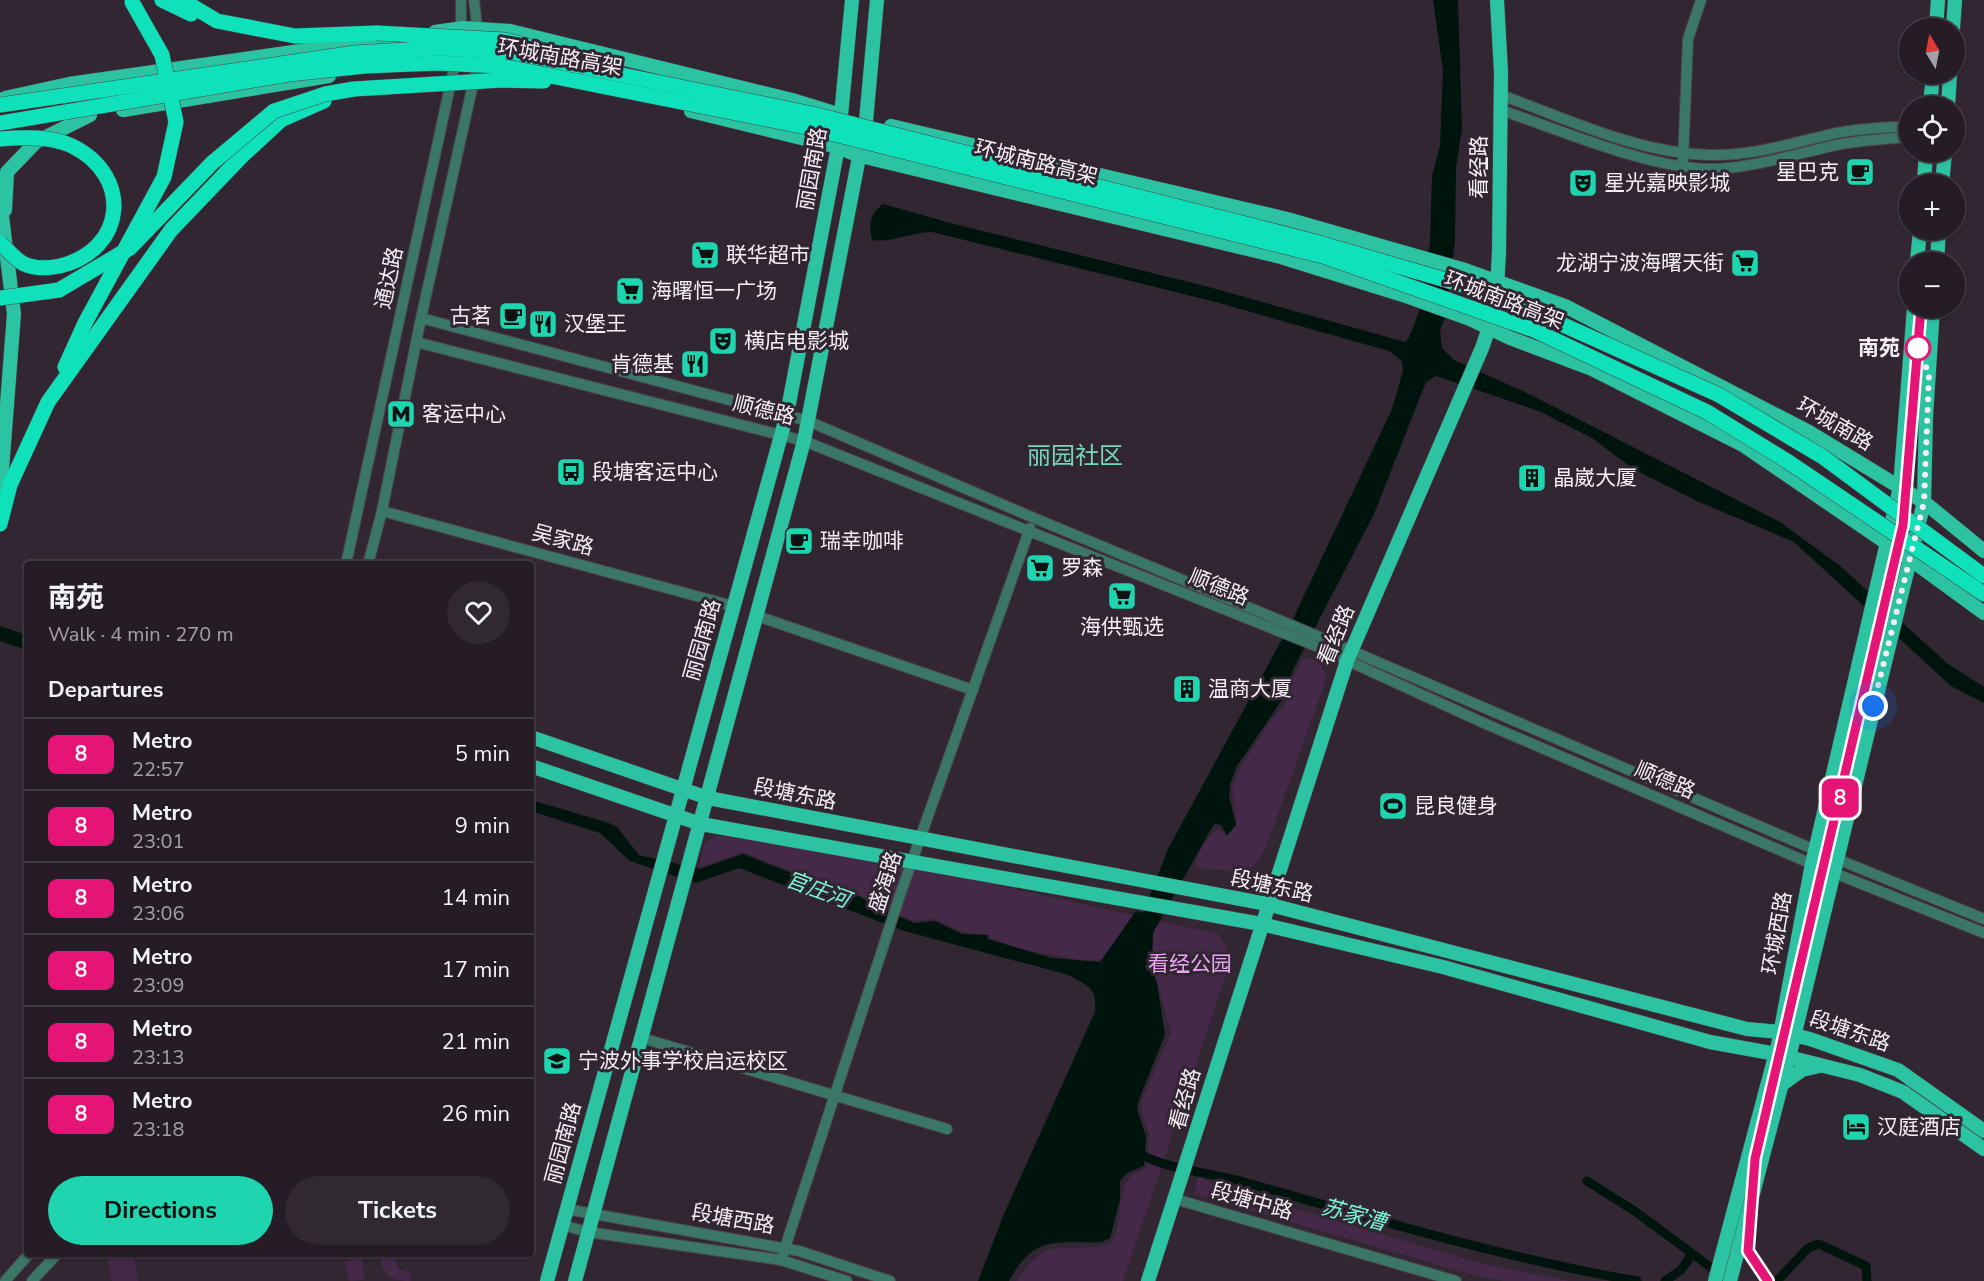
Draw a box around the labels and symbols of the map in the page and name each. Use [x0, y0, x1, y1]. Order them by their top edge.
north arrow [1899, 18, 1965, 84]
street label: 环城南路高架 [496, 32, 624, 82]
street label: 丽园南路 [791, 125, 833, 213]
street label: 环城南路高架 [971, 133, 1101, 191]
street label: 看经路 [1465, 136, 1493, 199]
cafe icon: 星巴克 [1844, 156, 1876, 188]
place label: 星巴克 [1776, 158, 1839, 186]
theatre icon: 星光嘉映影城 [1567, 167, 1599, 199]
place label: 星光嘉映影城 [1604, 169, 1730, 197]
supermarket icon: 联华超市 [689, 239, 721, 271]
place label: 联华超市 [726, 241, 810, 269]
street label: 通达路 [369, 244, 409, 312]
supermarket icon: 龙湖宁波海曙天街 [1729, 247, 1761, 279]
place label: 龙湖宁波海曙天街 [1556, 249, 1724, 277]
street label: 环城南路高架 [1440, 264, 1568, 336]
supermarket icon: 海曙恒一广场 [614, 275, 646, 307]
place label: 海曙恒一广场 [651, 277, 777, 305]
cafe icon: 古茗 [497, 300, 529, 332]
place label: 古茗 [450, 302, 492, 330]
restaurant icon: 汉堡王 [527, 308, 559, 340]
place label: 汉堡王 [564, 310, 627, 338]
theatre icon: 横店电影城 [707, 325, 739, 357]
place label: 横店电影城 [744, 327, 849, 355]
place label: 南苑 [1858, 334, 1900, 362]
marker: 南苑 [1905, 335, 1931, 361]
restaurant icon: 肯德基 [679, 348, 711, 380]
place label: 肯德基 [611, 350, 674, 378]
street label: 顺德路 [730, 389, 798, 431]
street label: 环城南路 [1792, 391, 1878, 457]
metro station icon: 客运中心 [385, 398, 417, 430]
place label: 客运中心 [422, 400, 506, 428]
district label: 丽园社区 [1027, 440, 1123, 472]
bus stop icon: 段塘客运中心 [555, 456, 587, 488]
place label: 段塘客运中心 [592, 458, 718, 486]
building icon: 晶崴大厦 [1516, 462, 1548, 494]
place label: 晶崴大厦 [1553, 464, 1637, 492]
street label: 吴家路 [529, 518, 597, 562]
cafe icon: 瑞幸咖啡 [783, 525, 815, 557]
place label: 瑞幸咖啡 [820, 527, 904, 555]
supermarket icon: 罗森 [1024, 552, 1056, 584]
place label: 罗森 [1061, 554, 1103, 582]
street label: 顺德路 [1185, 562, 1253, 612]
supermarket icon: 海供甄选 [1106, 580, 1138, 612]
street label: 丽园南路 [677, 596, 727, 684]
street label: 看经路 [1311, 601, 1361, 669]
place label: 海供甄选 [1080, 613, 1164, 641]
building icon: 温商大厦 [1171, 673, 1203, 705]
place label: 温商大厦 [1208, 675, 1292, 703]
your location [1858, 691, 1888, 721]
street label: 顺德路 [1631, 755, 1699, 805]
street label: 段塘东路 [751, 772, 839, 816]
line badge: 8 [1820, 778, 1860, 818]
sports icon: 昆良健身 [1377, 790, 1409, 822]
place label: 昆良健身 [1414, 792, 1498, 820]
street label: 盛海路 [862, 848, 908, 916]
street label: 段塘东路 [1228, 864, 1316, 908]
water label: 官庄河 [782, 865, 858, 917]
street label: 环城西路 [1756, 889, 1798, 977]
park label: 看经公园 [1148, 950, 1232, 978]
street label: 段塘东路 [1806, 1004, 1894, 1058]
school or university icon: 宁波外事学校启运校区 [541, 1045, 573, 1077]
place label: 宁波外事学校启运校区 [578, 1047, 788, 1075]
street label: 看经路 [1163, 1065, 1207, 1133]
street label: 丽园南路 [539, 1099, 587, 1187]
hotel icon: 汉庭酒店 [1840, 1111, 1872, 1143]
place label: 汉庭酒店 [1877, 1113, 1961, 1141]
street label: 段塘中路 [1208, 1176, 1296, 1226]
water label: 苏家漕 [1318, 1192, 1393, 1239]
street label: 段塘西路 [689, 1198, 777, 1240]

